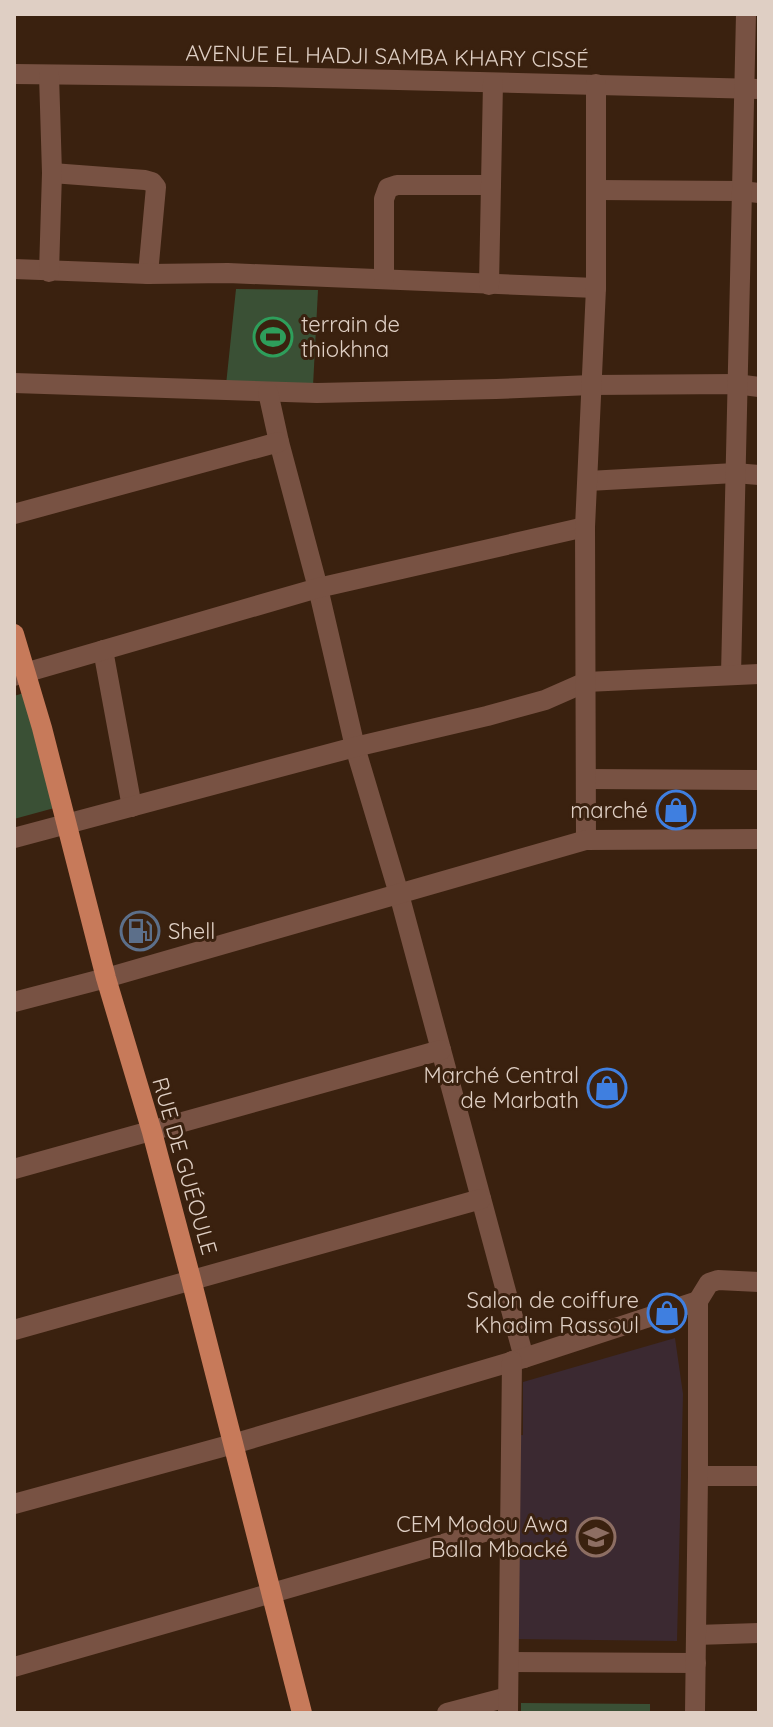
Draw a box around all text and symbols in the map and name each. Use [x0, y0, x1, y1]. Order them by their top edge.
street label: AVENUE EL HADJI SAMBA KHARY CISSÉ [185, 38, 589, 74]
place label: terrain de thiokhna [301, 310, 400, 363]
sports icon: terrain de thiokhna [252, 316, 294, 358]
shop icon: marché [655, 789, 697, 831]
place label: marché [570, 796, 648, 824]
fuel station icon: Shell [119, 910, 161, 952]
place label: Shell [168, 917, 215, 945]
place label: Marché Central de Marbath [424, 1061, 579, 1114]
shop icon: Marché Central de Marbath [586, 1067, 628, 1109]
street label: RUE DE GUÉOULE [146, 1074, 224, 1258]
place label: Salon de coiffure Khadim Rassoul [467, 1286, 639, 1339]
shop icon: Salon de coiffure Khadim Rassoul [646, 1292, 688, 1334]
place label: CEM Modou Awa Balla Mbacké [396, 1510, 568, 1563]
school or university icon: CEM Modou Awa Balla Mbacké [575, 1516, 617, 1558]

